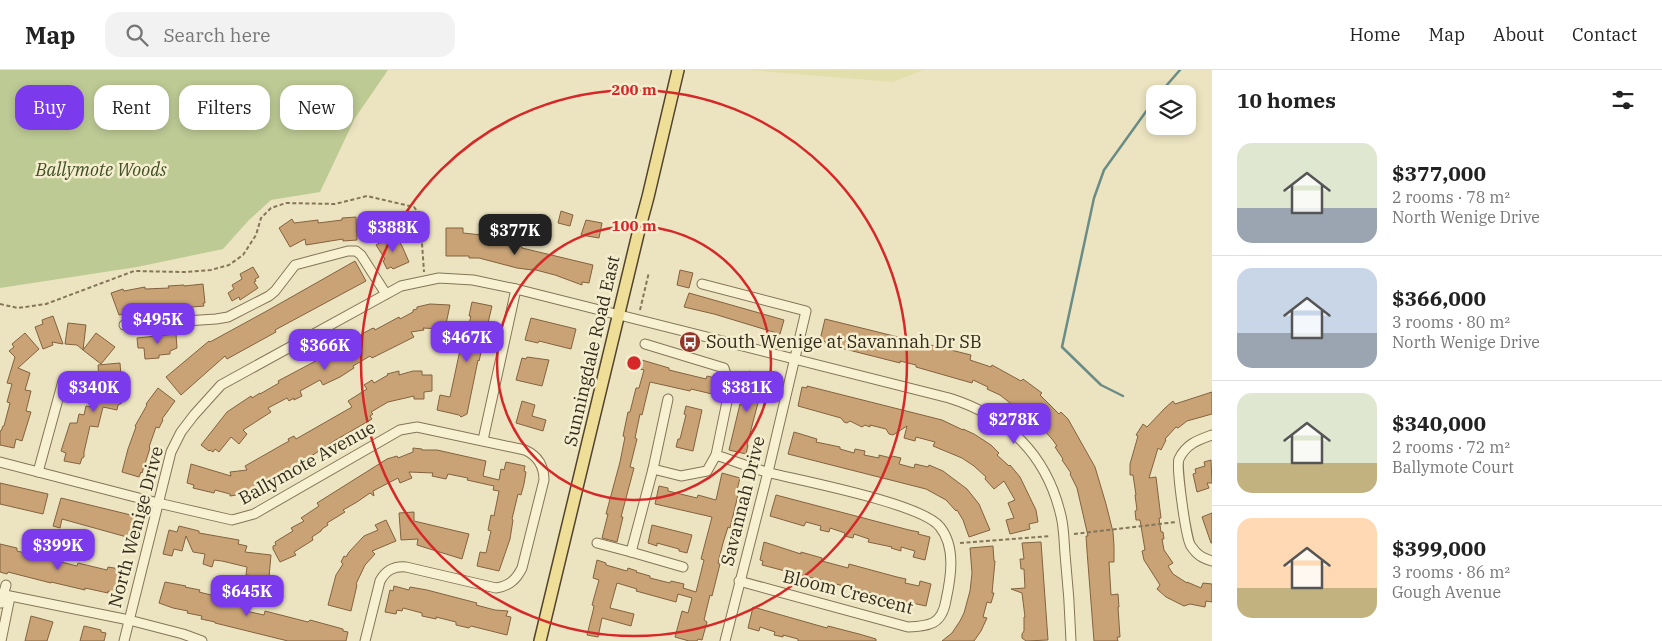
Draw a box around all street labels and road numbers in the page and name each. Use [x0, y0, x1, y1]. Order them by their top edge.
street label: Sunningdale Road East [558, 253, 625, 449]
street label: Ballymote Avenue [234, 415, 379, 510]
street label: Savannah Drive [715, 434, 770, 568]
street label: North Wenige Drive [103, 444, 168, 610]
street label: Bloom Crescent [780, 564, 916, 619]

